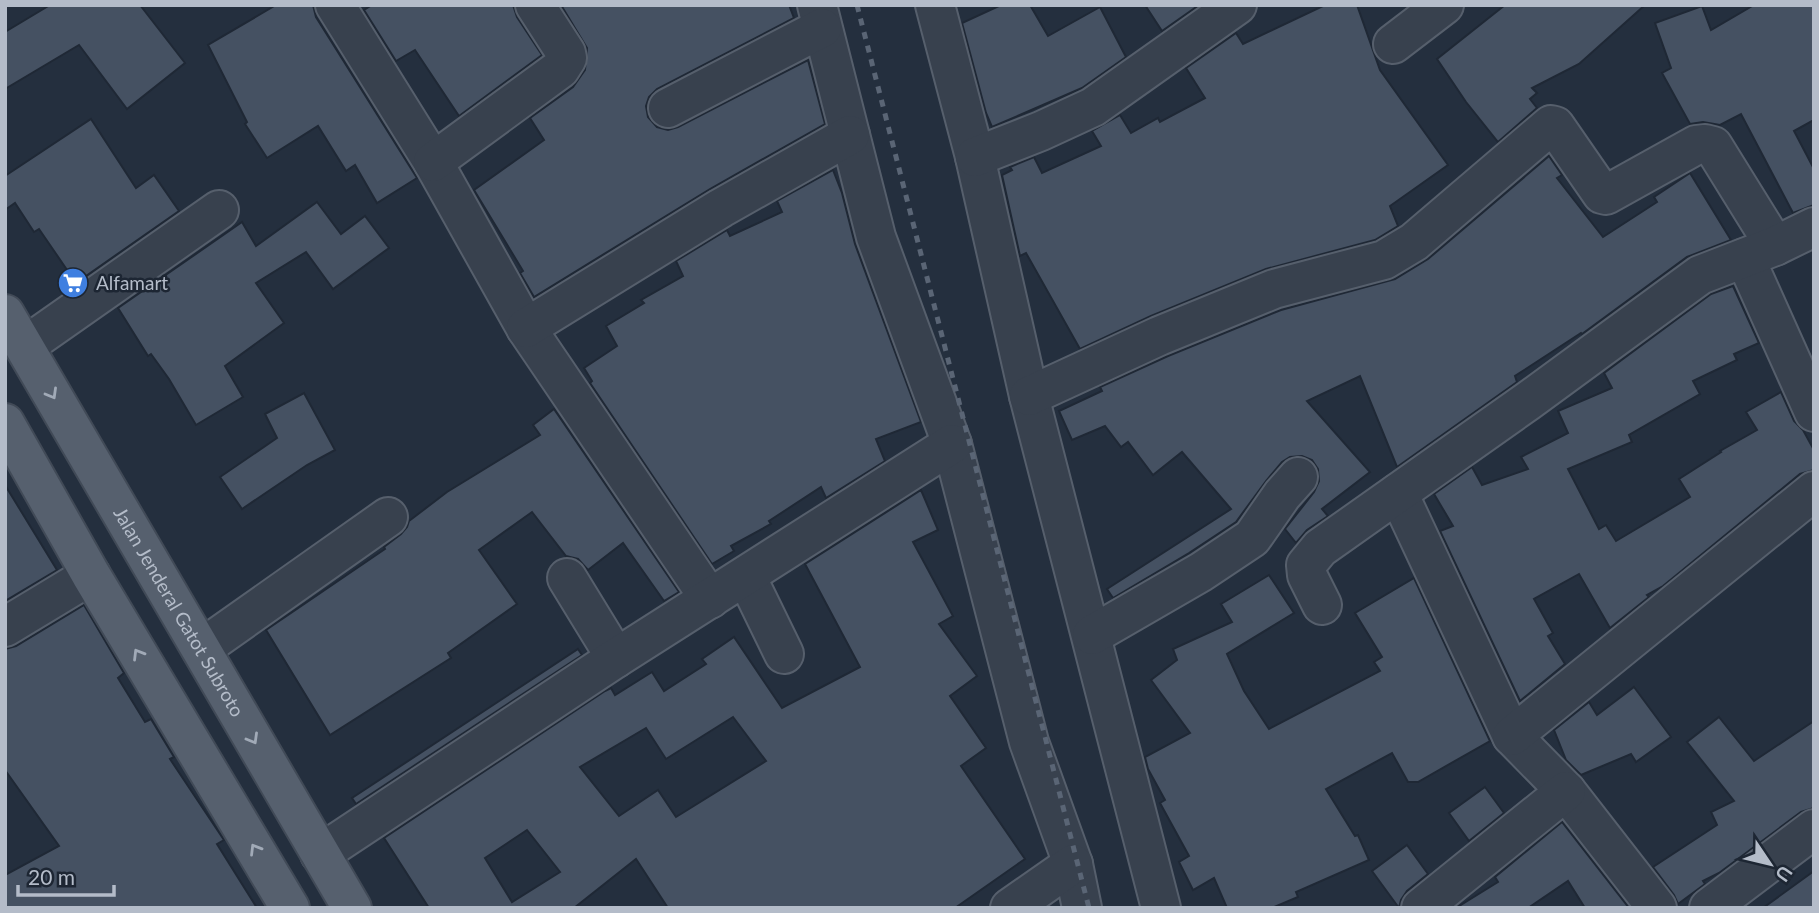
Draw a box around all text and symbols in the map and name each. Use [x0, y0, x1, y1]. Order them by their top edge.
supermarket icon: Alfamart [56, 266, 90, 300]
place label: Alfamart [96, 271, 168, 294]
one-way arrow [44, 386, 57, 399]
street label: Jalan Jenderal Gatot Subroto [109, 503, 250, 721]
one-way arrow [133, 649, 146, 662]
one-way arrow [245, 731, 258, 744]
north arrow [1735, 829, 1805, 899]
one-way arrow [250, 844, 263, 857]
scale bar [18, 853, 114, 897]
text: U [1771, 862, 1798, 886]
text: 20 m [28, 864, 75, 889]

